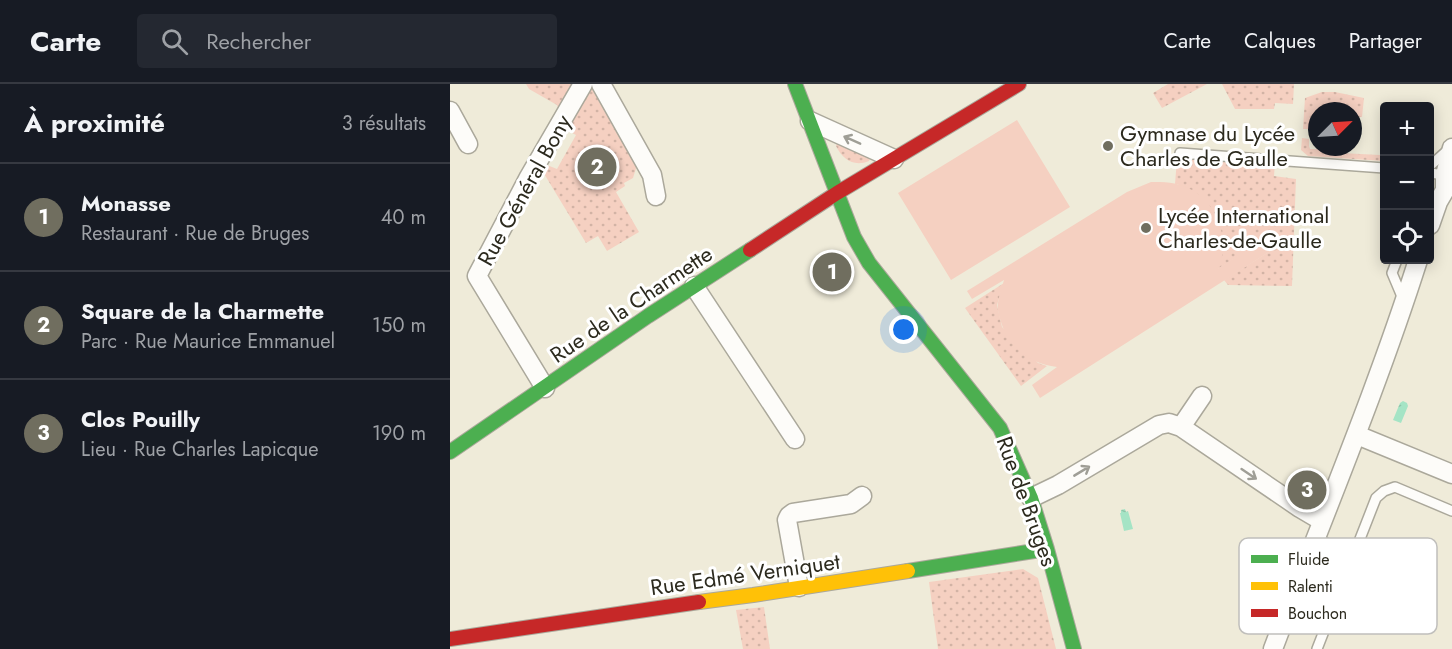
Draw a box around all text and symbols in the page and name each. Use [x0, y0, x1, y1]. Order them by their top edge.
search box [137, 14, 557, 68]
text: Carte [30, 21, 101, 62]
icon: search [158, 25, 191, 58]
text: Rechercher [206, 25, 311, 57]
text: Carte [1164, 26, 1211, 56]
text: Calques [1244, 26, 1316, 56]
text: Partager [1349, 26, 1422, 56]
north arrow [1308, 102, 1362, 156]
map controls [1380, 102, 1434, 264]
button: + [1380, 102, 1434, 156]
text: À proximité [24, 104, 165, 142]
street label: Rue Général Bony [469, 108, 579, 271]
text: 3 résultats [342, 109, 426, 138]
place label: Gymnase du Lycée Charles de Gaulle [1120, 117, 1295, 174]
one-way arrow [844, 134, 862, 145]
marker: Gymnase du Lycée Charles de Gaulle [1101, 139, 1115, 153]
pin: 2 [578, 144, 616, 190]
button: − [1380, 156, 1434, 210]
text: Monasse [81, 187, 171, 219]
place label: Lycée International Charles-de-Gaulle [1158, 199, 1329, 256]
text: 1 [38, 203, 49, 232]
text: 40 m [381, 203, 426, 232]
button: locate [1380, 210, 1434, 264]
text: Restaurant · Rue de Bruges [81, 219, 309, 248]
marker: Lycée International Charles-de-Gaulle [1139, 221, 1153, 235]
street label: Rue de la Charmette [543, 238, 719, 370]
pin: 1 [812, 250, 851, 294]
text: Square de la Charmette [81, 295, 324, 327]
text: 2 [37, 311, 50, 340]
text: 150 m [372, 311, 426, 340]
your location [889, 315, 918, 344]
text: Parc · Rue Maurice Emmanuel [81, 327, 335, 356]
text: Clos Pouilly [81, 403, 200, 435]
text: 3 [37, 419, 50, 448]
text: 190 m [372, 419, 426, 448]
street label: Rue de Bruges [989, 431, 1065, 571]
text: Lieu · Rue Charles Lapicque [81, 435, 319, 464]
one-way arrow [1073, 464, 1090, 476]
one-way arrow [1240, 468, 1257, 480]
pin: 3 [1288, 468, 1326, 512]
legend [1239, 538, 1437, 634]
street label: Rue Edmé Verniquet [648, 545, 843, 603]
text: Fluide [1288, 548, 1330, 571]
text: Ralenti [1288, 575, 1333, 598]
text: Bouchon [1288, 602, 1347, 625]

